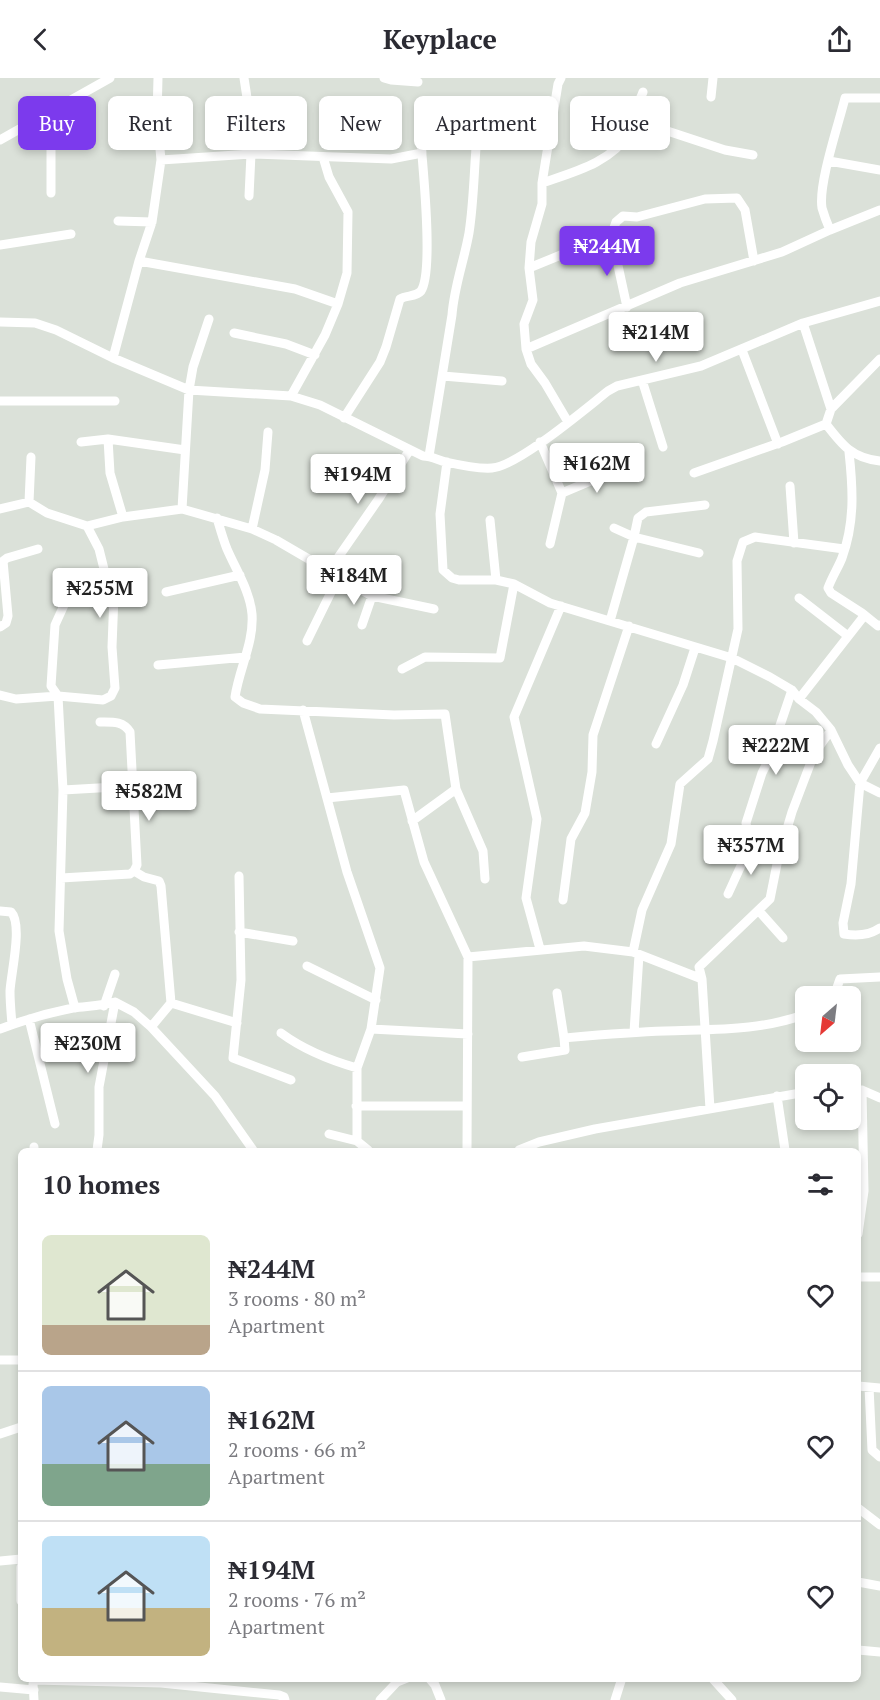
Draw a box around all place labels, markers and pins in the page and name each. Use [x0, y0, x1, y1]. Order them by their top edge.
pin: ₦244M [565, 226, 649, 277]
pin: ₦214M [614, 312, 698, 363]
pin: ₦162M [555, 443, 639, 494]
pin: ₦194M [316, 454, 400, 505]
pin: ₦184M [312, 555, 396, 606]
pin: ₦255M [58, 568, 142, 619]
pin: ₦222M [734, 725, 818, 776]
pin: ₦582M [107, 771, 191, 822]
pin: ₦357M [709, 825, 793, 876]
pin: ₦230M [46, 1023, 130, 1074]

